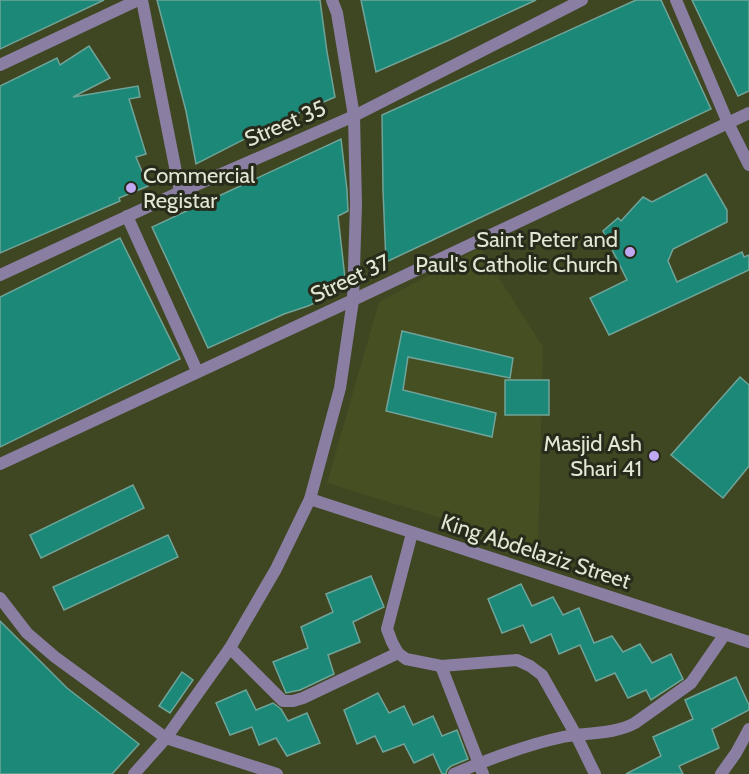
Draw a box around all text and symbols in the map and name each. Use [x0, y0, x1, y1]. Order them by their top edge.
street label: Street 35 [241, 94, 330, 153]
place label: Commercial Registar [143, 162, 256, 214]
marker: Commercial Registar [124, 181, 138, 195]
place label: Saint Peter and Paul's Catholic Church [415, 226, 618, 278]
marker: Saint Peter and Paul's Catholic Church [623, 245, 637, 259]
street label: Street 37 [306, 248, 394, 309]
place label: Masjid Ash Shari 41 [544, 430, 642, 482]
marker: Masjid Ash Shari 41 [647, 449, 661, 463]
street label: King Abdelaziz Street [438, 508, 635, 595]

